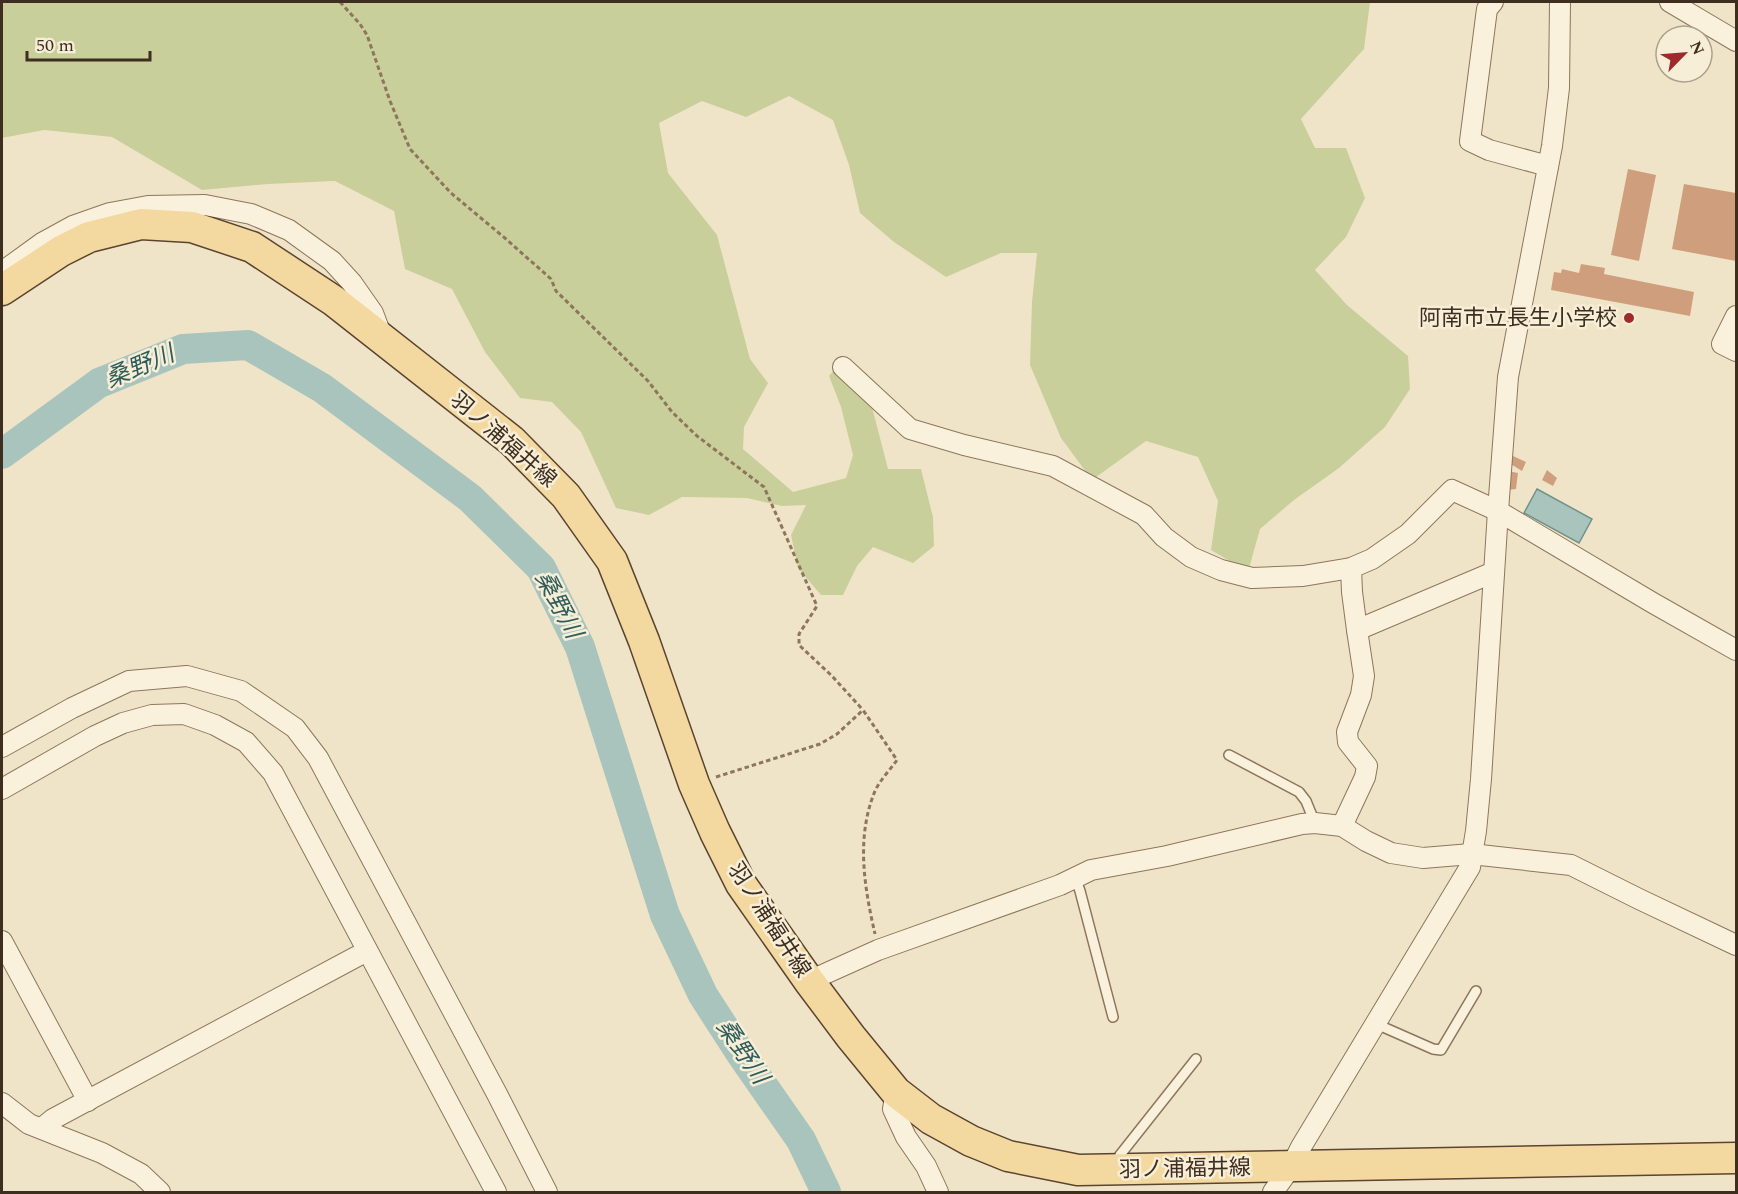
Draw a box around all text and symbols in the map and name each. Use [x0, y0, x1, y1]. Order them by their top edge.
scale bar [27, 24, 150, 62]
north arrow [1654, 24, 1714, 84]
text: 50 m [36, 32, 74, 59]
text: N [1683, 37, 1710, 59]
place label: 阿南市立長生小学校 [1419, 302, 1617, 335]
marker: 阿南市立長生小学校 [1622, 311, 1636, 325]
water label: 桑野川 [100, 335, 183, 398]
street label: 羽ノ浦福井線 [442, 384, 564, 496]
water label: 桑野川 [525, 565, 592, 648]
street label: 羽ノ浦福井線 [719, 856, 819, 984]
water label: 桑野川 [707, 1012, 779, 1094]
street label: 羽ノ浦福井線 [1119, 1151, 1251, 1187]

